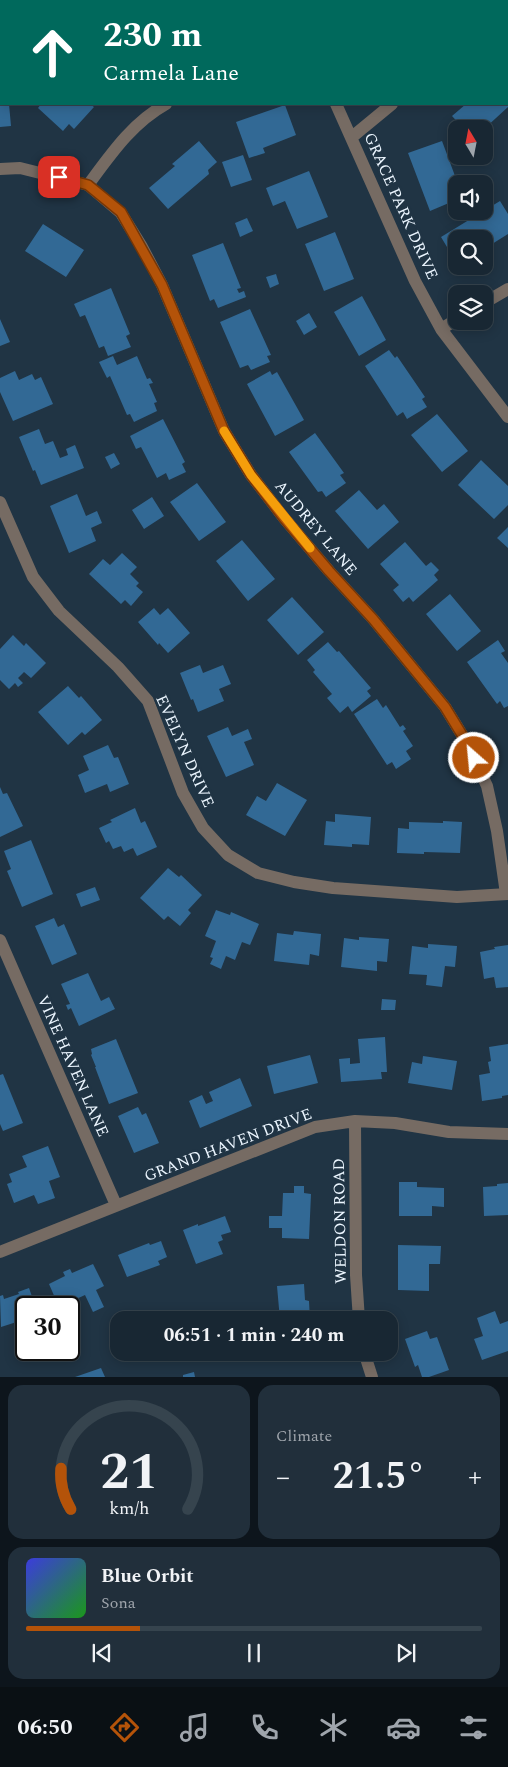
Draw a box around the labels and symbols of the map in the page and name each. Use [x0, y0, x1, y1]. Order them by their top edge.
north arrow [448, 120, 492, 165]
street label: GRACE PARK DRIVE [358, 129, 444, 283]
pin [38, 156, 80, 198]
street label: AUDREY LANE [269, 475, 363, 581]
street label: EVELYN DRIVE [149, 691, 221, 811]
position arrow [447, 731, 499, 783]
street label: VINE HAVEN LANE [31, 991, 115, 1141]
street label: GRAND HAVEN DRIVE [141, 1102, 315, 1188]
street label: WELDON ROAD [327, 1158, 353, 1284]
speed limit sign: 30 [15, 1296, 80, 1361]

